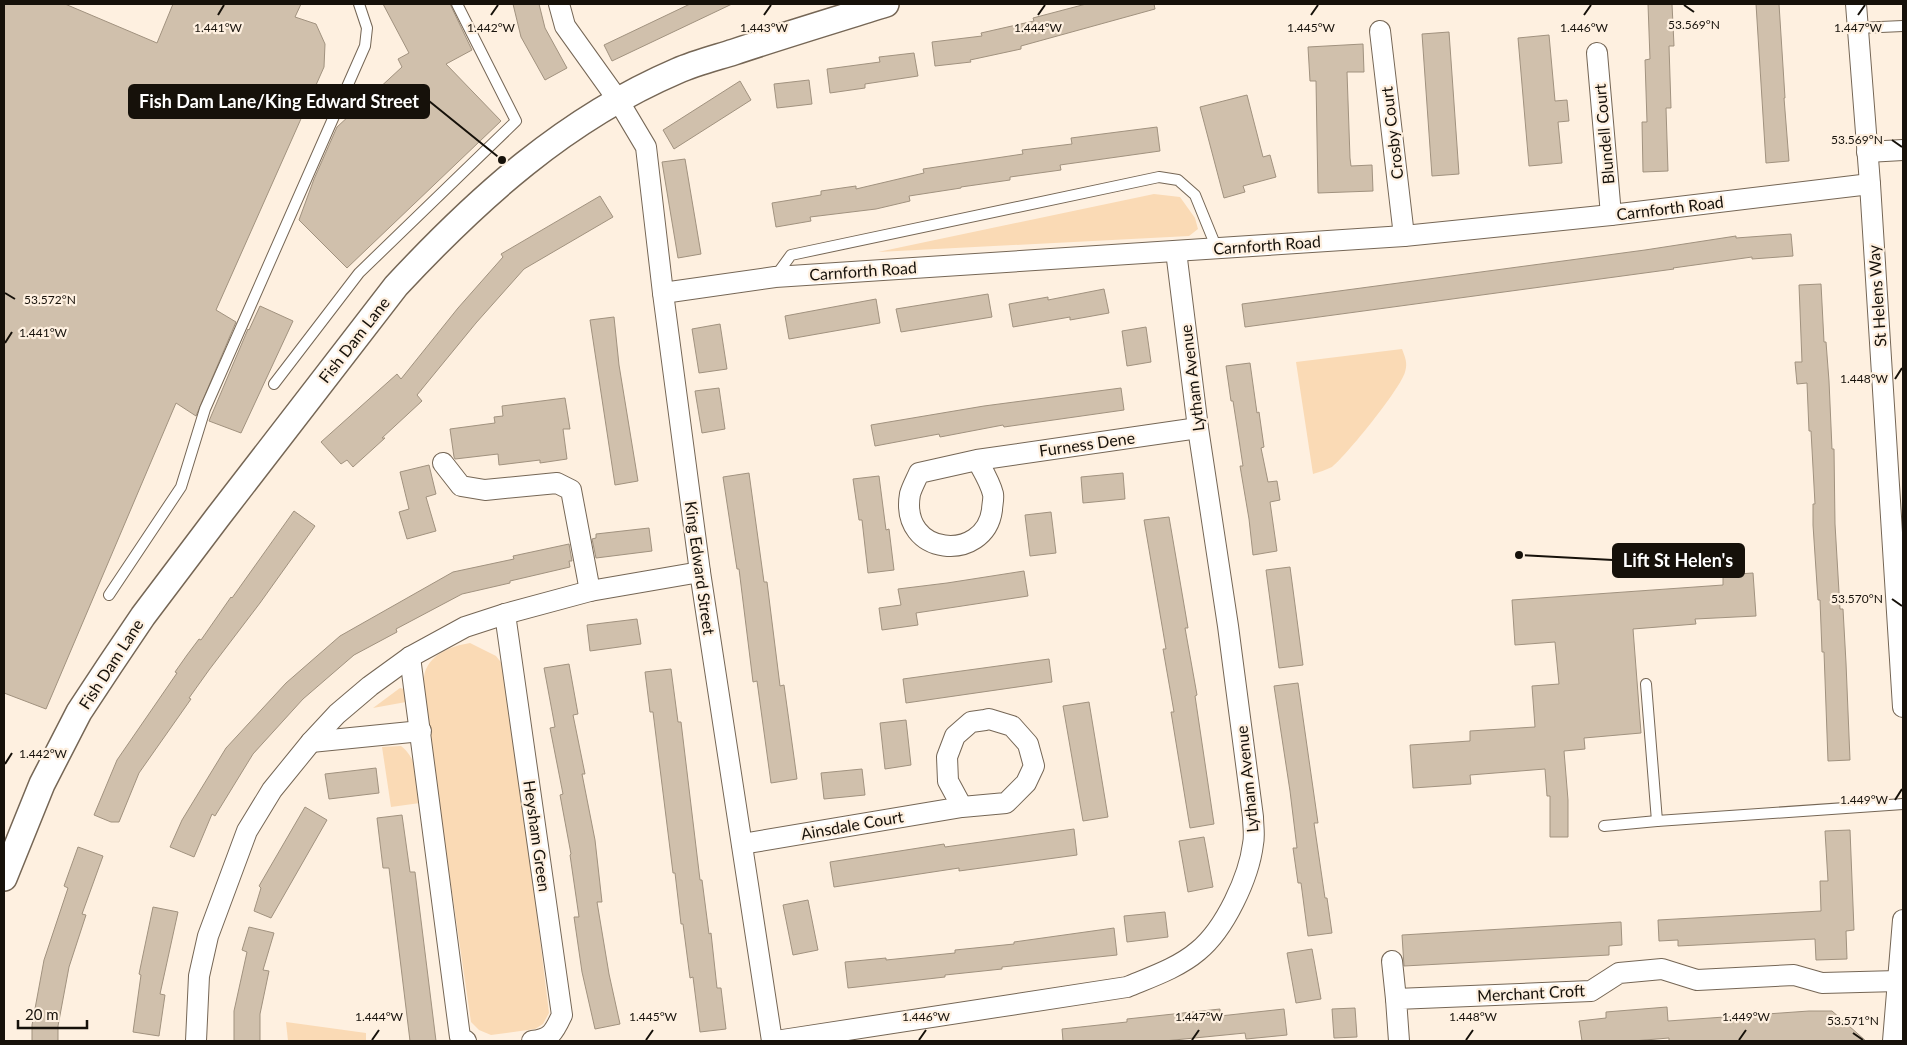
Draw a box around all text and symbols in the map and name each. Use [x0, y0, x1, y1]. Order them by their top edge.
text: 53.569°N [1668, 17, 1720, 32]
text: 1.441°W [194, 20, 243, 35]
text: 1.442°W [467, 20, 516, 35]
text: 1.443°W [740, 20, 789, 35]
text: 1.444°W [1014, 20, 1063, 35]
text: 1.445°W [1287, 20, 1336, 35]
text: 1.446°W [1560, 20, 1609, 35]
text: 1.447°W [1834, 20, 1883, 35]
street label: Blundell Court [1590, 83, 1617, 185]
callout: Fish Dam Lane/King Edward Street [129, 85, 429, 118]
street label: Crosby Court [1376, 86, 1407, 180]
text: Fish Dam Lane/King Edward Street [139, 90, 419, 112]
text: 53.569°N [1831, 132, 1883, 147]
street label: Carnforth Road [1615, 192, 1725, 223]
street label: Carnforth Road [1213, 231, 1321, 258]
street label: St Helens Way [1863, 244, 1890, 348]
street label: Carnforth Road [809, 257, 917, 284]
text: 53.572°N [24, 292, 76, 307]
street label: Fish Dam Lane [314, 293, 393, 386]
street label: Lytham Avenue [1176, 324, 1207, 432]
text: 1.441°W [19, 325, 68, 340]
text: 1.448°W [1840, 371, 1889, 386]
street label: Furness Dene [1038, 427, 1136, 460]
street label: King Edward Street [682, 500, 719, 636]
callout: Lift St Helen's [1613, 544, 1744, 577]
text: Lift St Helen's [1623, 549, 1733, 571]
text: 53.570°N [1831, 591, 1883, 606]
street label: Fish Dam Lane [74, 615, 147, 712]
street label: Lytham Avenue [1231, 725, 1262, 833]
text: 1.442°W [19, 746, 68, 761]
street label: Heysham Green [520, 779, 555, 893]
text: 1.449°W [1840, 792, 1889, 807]
street label: Ainsdale Court [799, 806, 905, 843]
street label: Merchant Croft [1477, 980, 1585, 1005]
scale bar [18, 998, 86, 1030]
text: 20 m [25, 1005, 59, 1023]
text: 1.444°W [355, 1009, 404, 1024]
text: 1.445°W [629, 1009, 678, 1024]
text: 1.446°W [902, 1009, 951, 1024]
text: 1.447°W [1175, 1009, 1224, 1024]
text: 1.448°W [1449, 1009, 1498, 1024]
text: 1.449°W [1722, 1009, 1771, 1024]
text: 53.571°N [1827, 1013, 1879, 1028]

